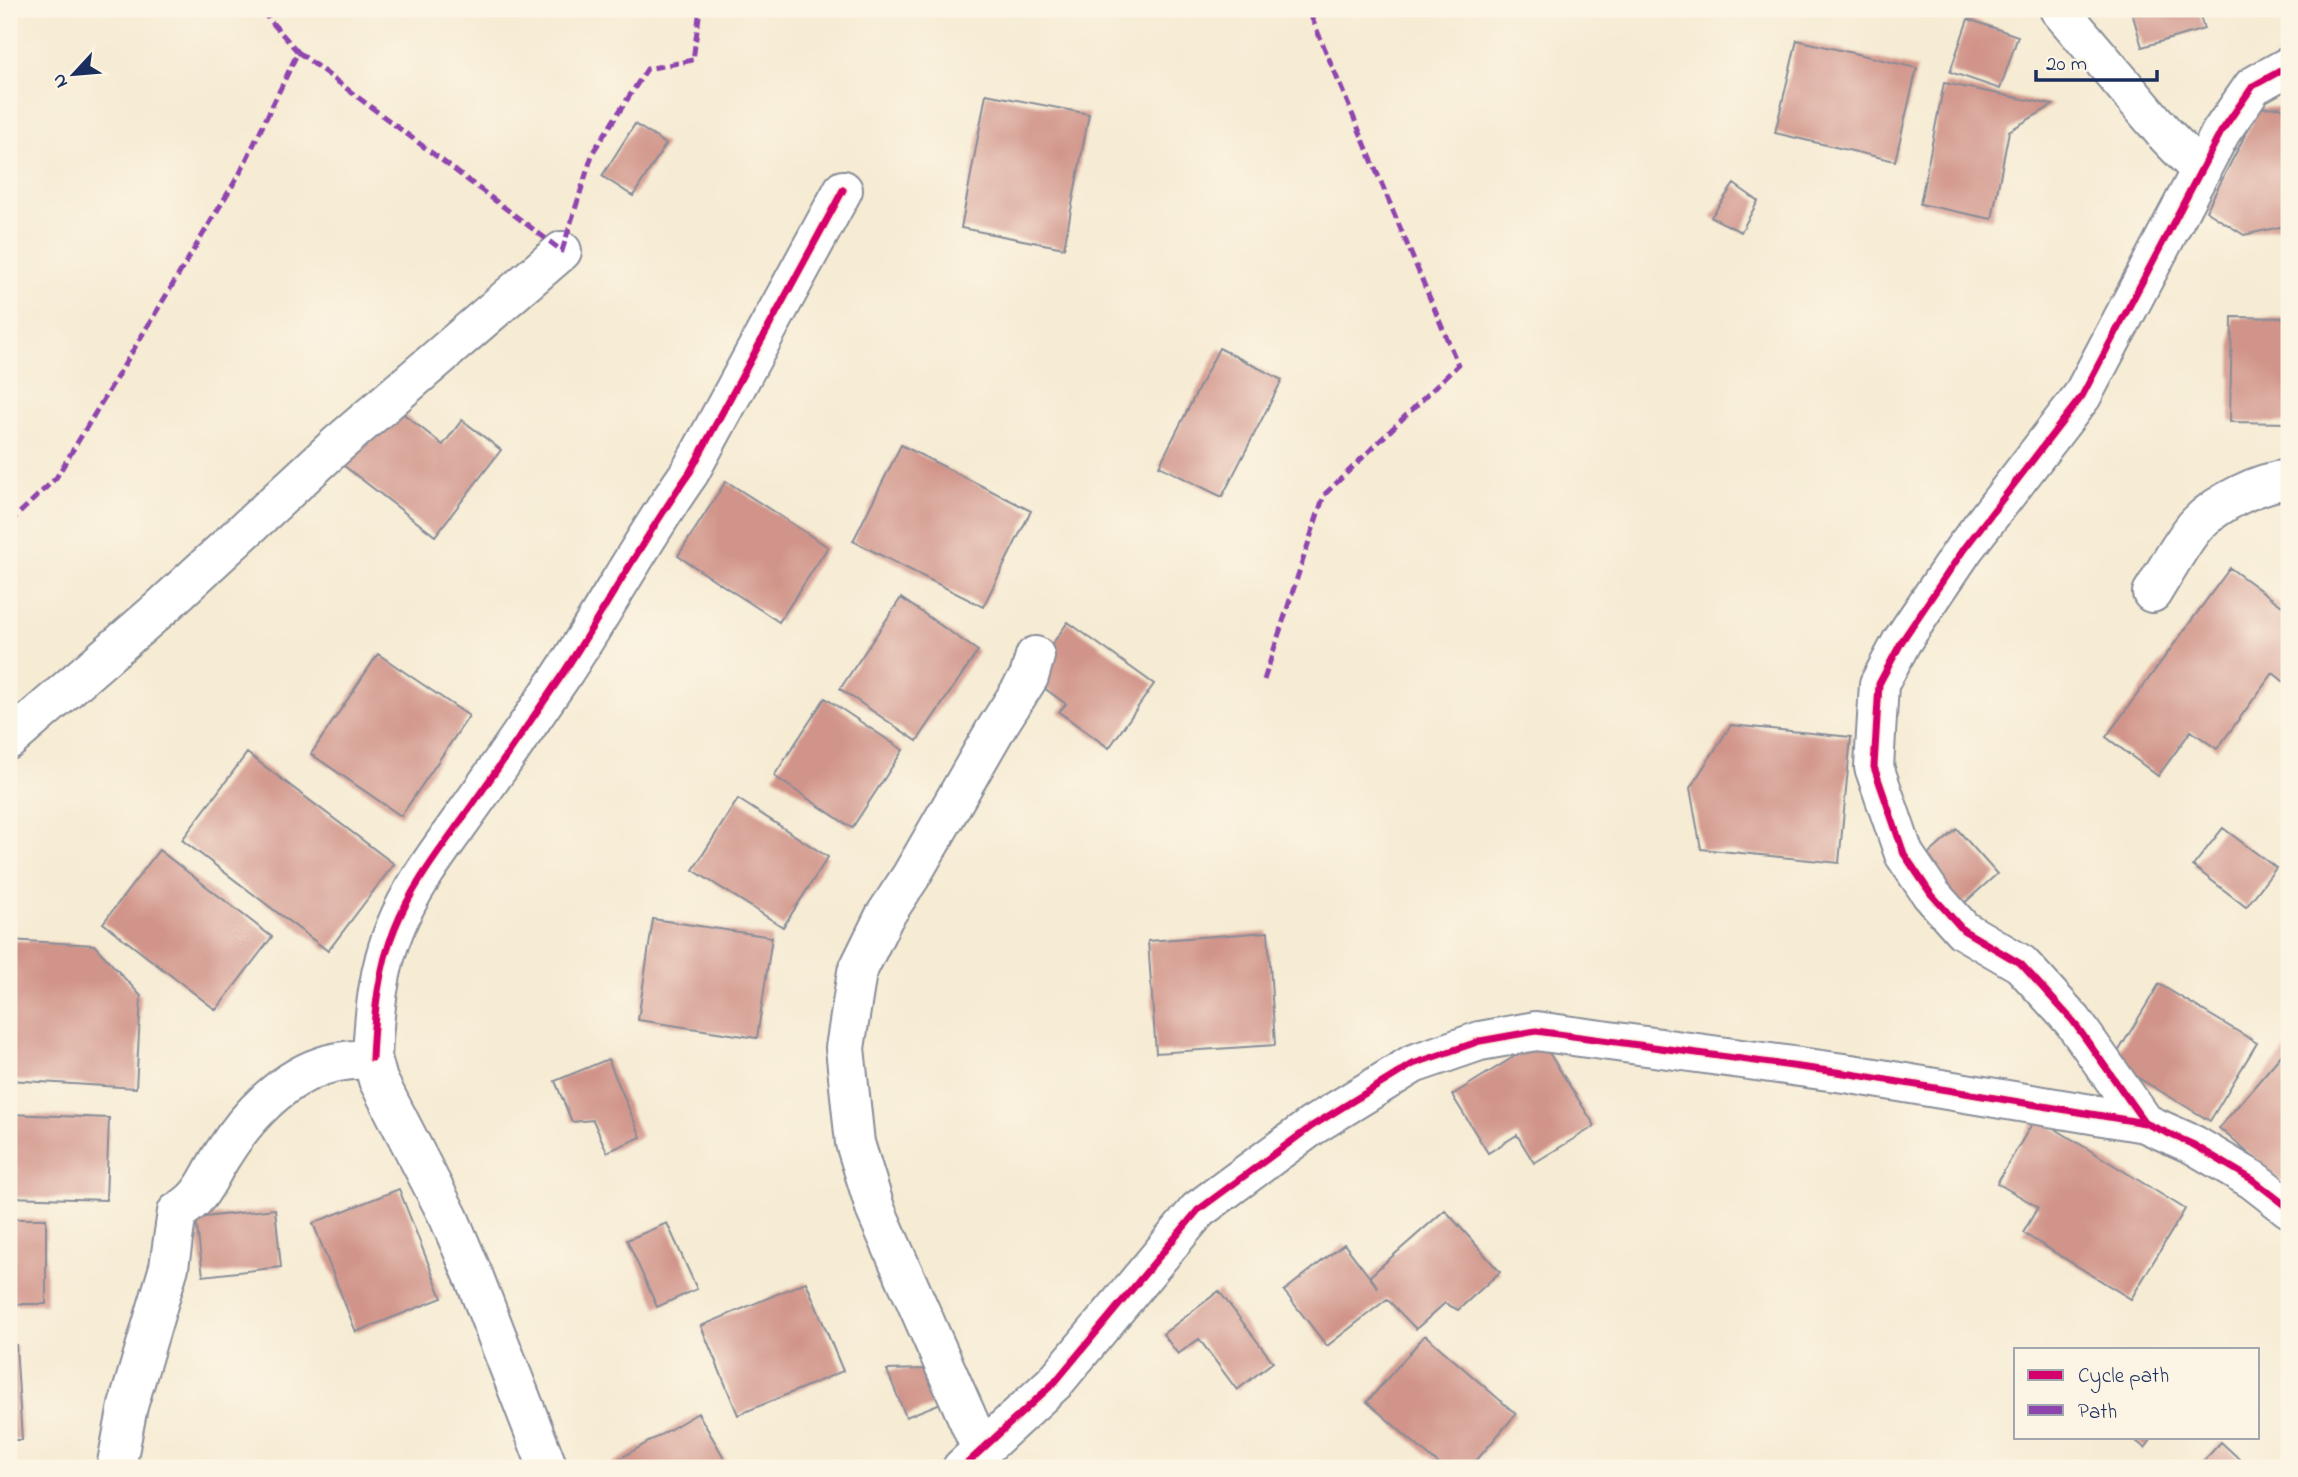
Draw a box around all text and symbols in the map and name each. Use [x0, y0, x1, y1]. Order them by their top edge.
north arrow [38, 38, 108, 108]
scale bar [2036, 38, 2156, 82]
text: 20 m [2046, 50, 2087, 80]
text: N [46, 69, 76, 92]
legend [2014, 1348, 2260, 1438]
text: Cycle path [2078, 1362, 2169, 1394]
text: Path [2078, 1398, 2117, 1428]

